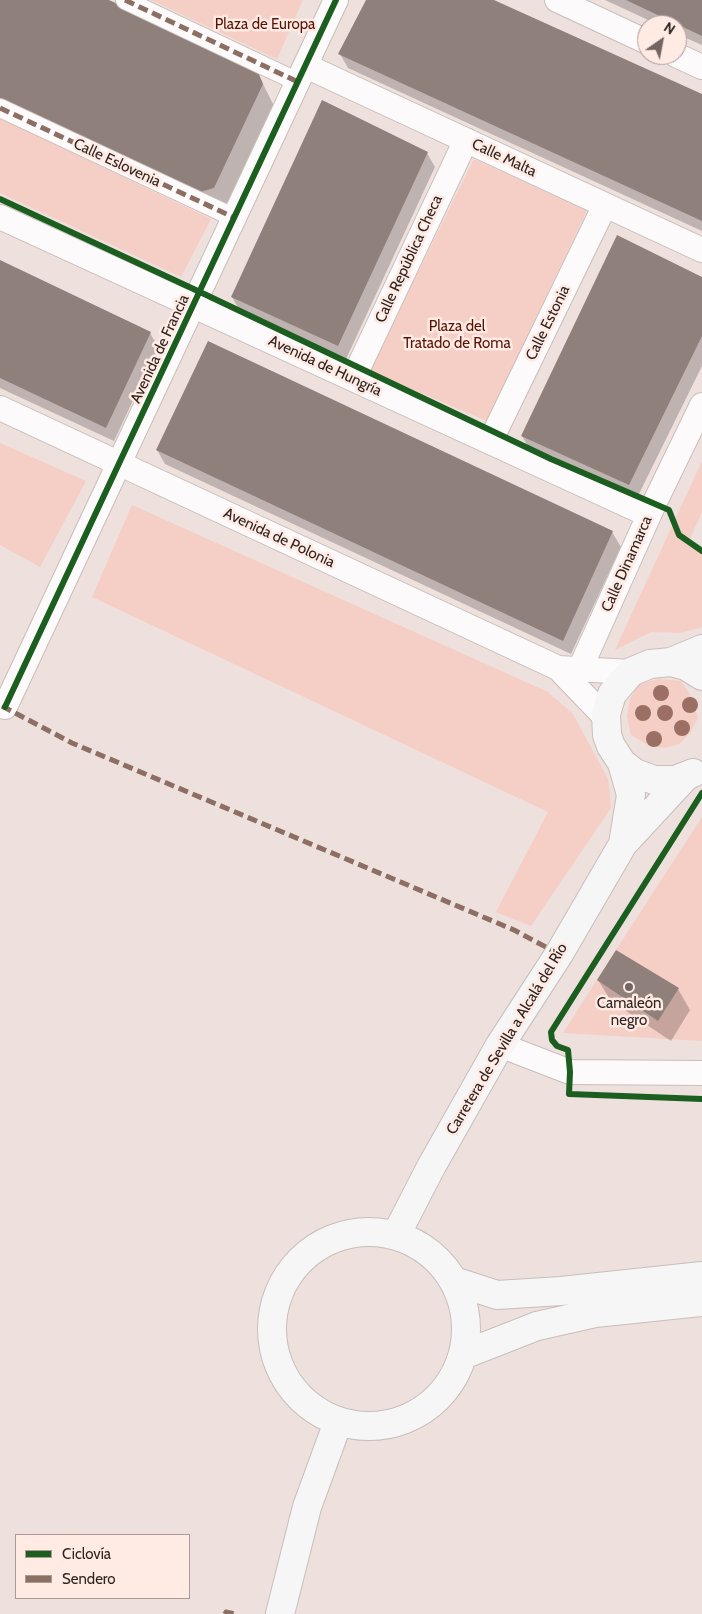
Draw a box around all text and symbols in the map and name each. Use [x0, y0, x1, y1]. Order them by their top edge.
north arrow [637, 15, 687, 65]
park label: Plaza de Europa [215, 16, 315, 34]
text: N [661, 18, 679, 39]
street label: Calle Eslovenia [71, 135, 163, 191]
street label: Calle Malta [469, 135, 539, 181]
street label: Calle República Checa [372, 192, 446, 326]
street label: Calle Estonia [522, 283, 574, 363]
street label: Avenida de Francia [127, 292, 193, 406]
park label: Plaza del Tratado de Roma [403, 318, 511, 353]
street label: Avenida de Hungría [266, 332, 384, 400]
street label: Avenida de Polonia [221, 504, 337, 572]
street label: Calle Dinamarca [598, 513, 656, 615]
street label: Carretera de Sevilla a Alcalá del Río [443, 940, 571, 1138]
marker: Camaleón negro [623, 981, 635, 993]
place label: Camaleón negro [597, 995, 661, 1030]
legend [15, 1534, 190, 1599]
text: Ciclovía [62, 1545, 111, 1563]
text: Sendero [62, 1570, 116, 1588]

